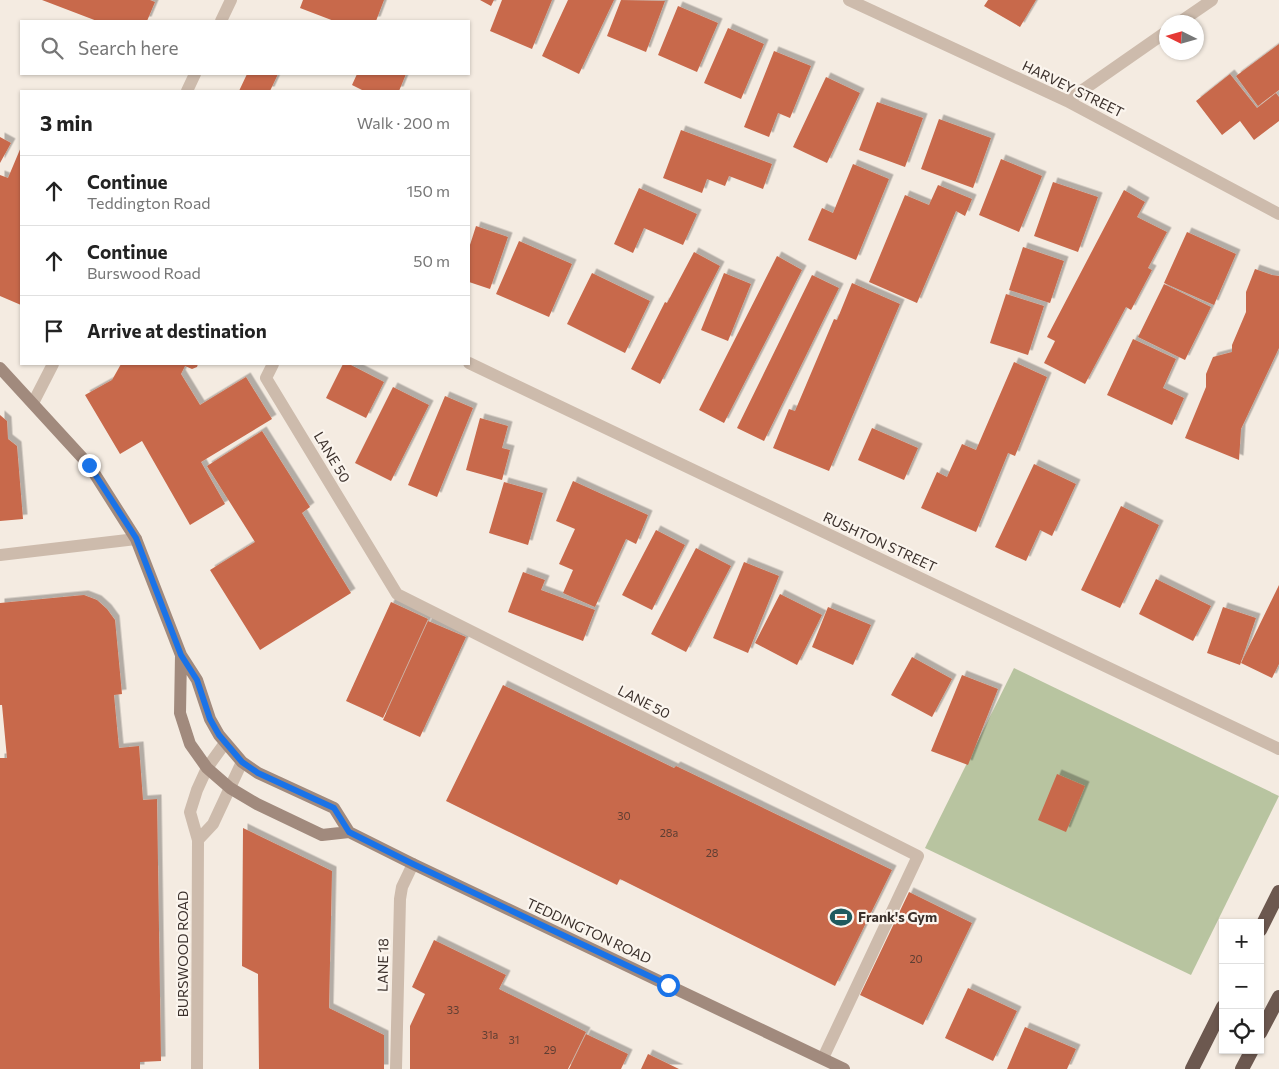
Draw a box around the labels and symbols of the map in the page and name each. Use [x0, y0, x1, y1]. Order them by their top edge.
north arrow [1159, 15, 1204, 60]
street label: HARVEY STREET [1020, 57, 1127, 121]
street label: LANE 50 [311, 428, 354, 485]
route end [78, 454, 101, 477]
street label: RUSHTON STREET [821, 508, 940, 575]
street label: LANE 50 [615, 681, 673, 722]
house number: 30 [617, 809, 631, 822]
house number: 28a [660, 826, 678, 839]
house number: 28 [706, 846, 719, 859]
street label: BURSWOOD ROAD [174, 891, 191, 1017]
street label: TEDDINGTON ROAD [524, 894, 654, 967]
sports icon: Frank's Gym [828, 904, 854, 930]
place label: Frank's Gym [858, 908, 937, 925]
street label: LANE 18 [374, 938, 391, 992]
house number: 20 [909, 952, 923, 965]
route start [657, 974, 680, 997]
house number: 33 [447, 1003, 459, 1016]
house number: 31a [482, 1028, 498, 1041]
house number: 31 [509, 1033, 519, 1046]
house number: 29 [544, 1043, 557, 1056]

